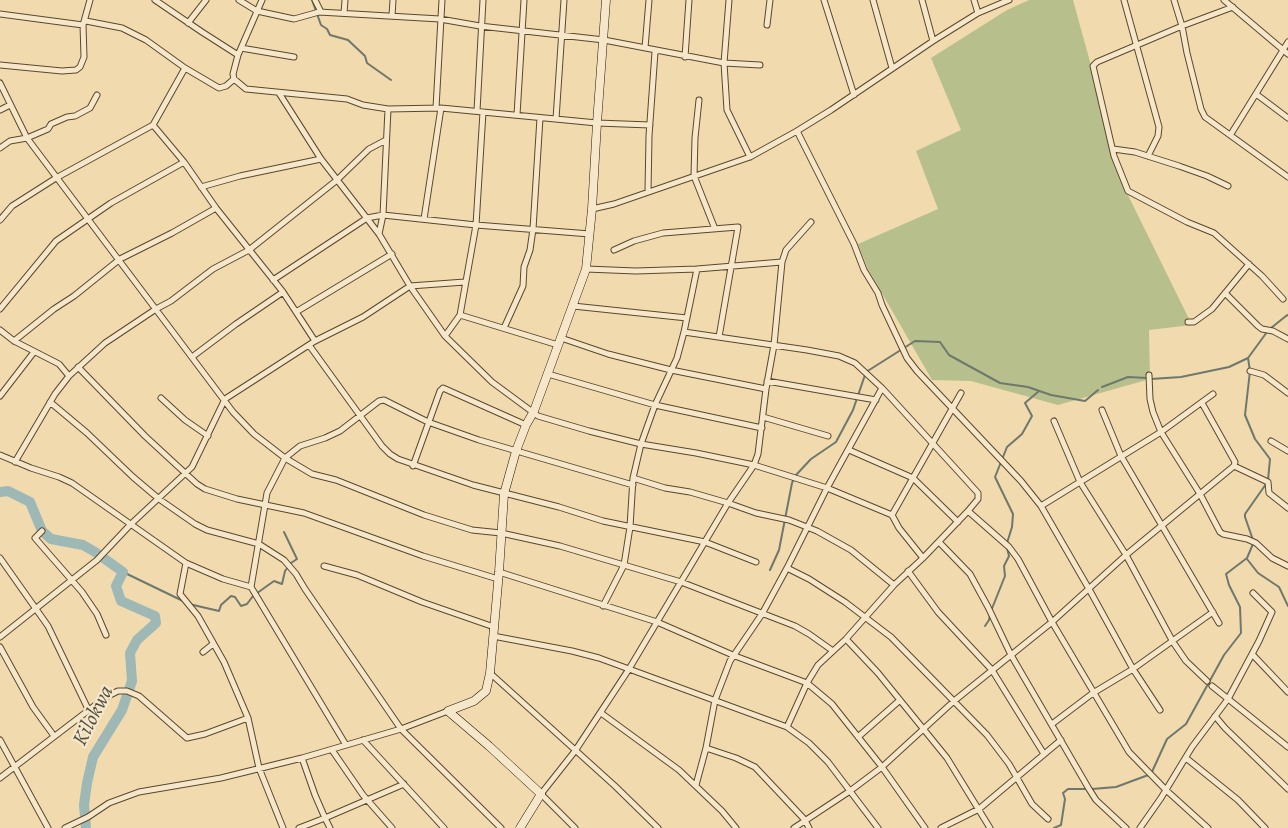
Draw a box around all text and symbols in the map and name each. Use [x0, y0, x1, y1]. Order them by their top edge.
water label: Kilokwa [68, 682, 120, 750]

